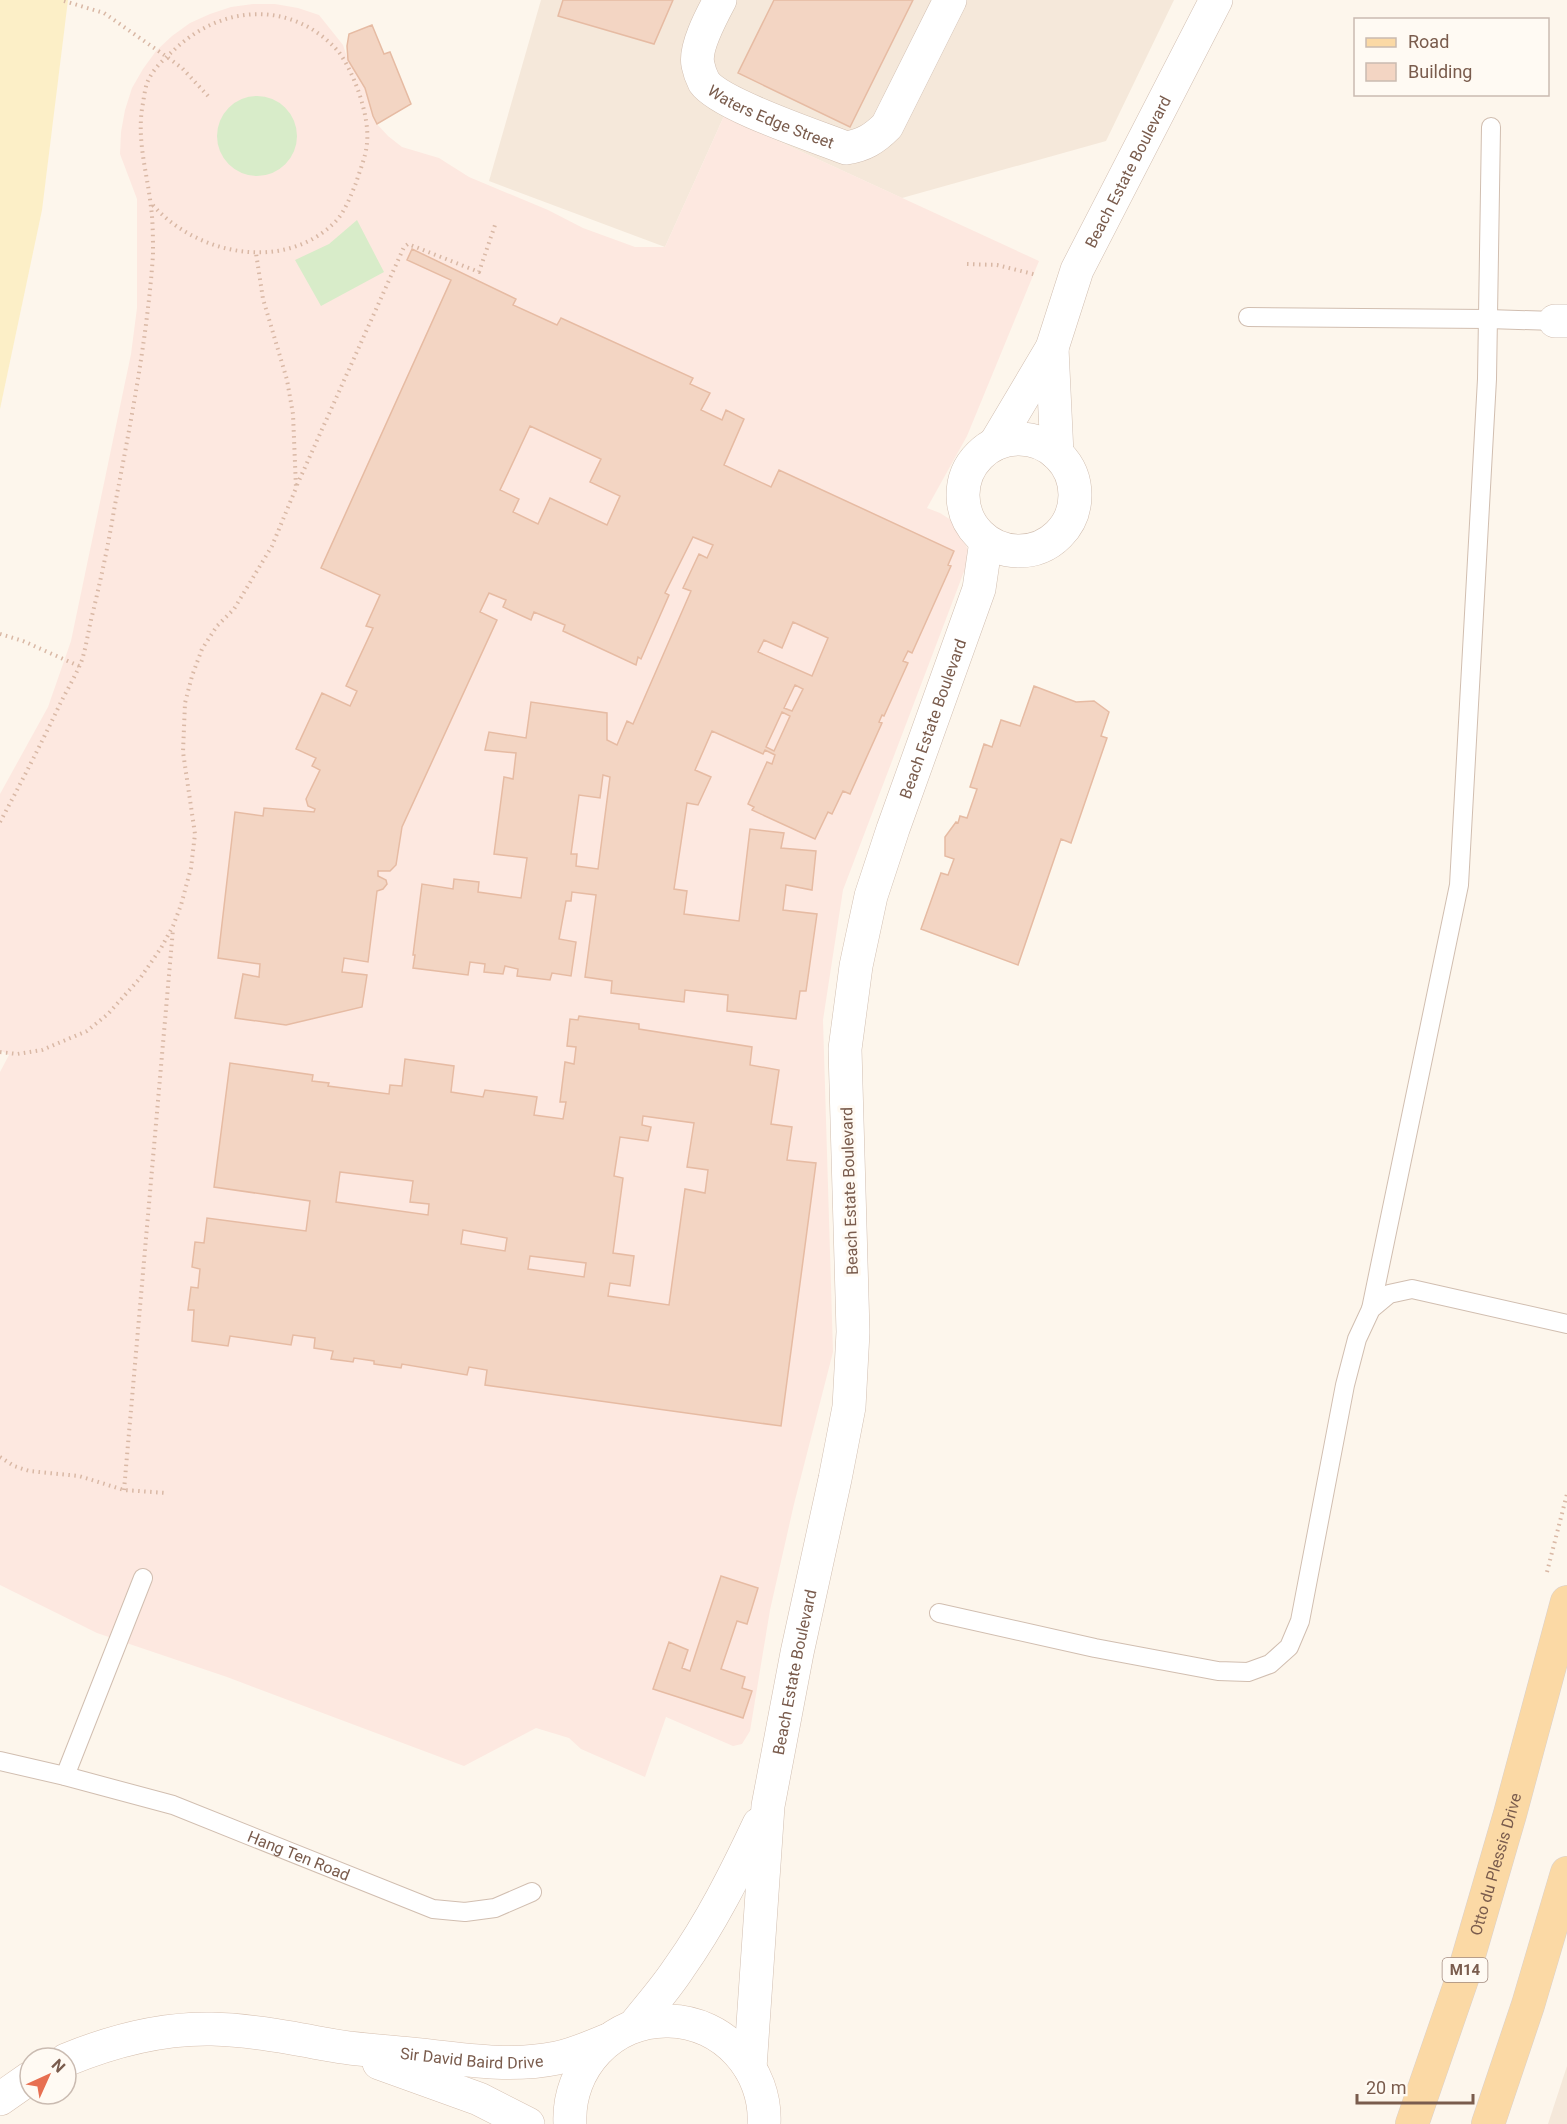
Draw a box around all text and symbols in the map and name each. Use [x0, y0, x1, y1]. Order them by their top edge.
legend [1354, 18, 1549, 96]
text: Road [1408, 31, 1449, 52]
text: Building [1408, 61, 1472, 82]
street label: Waters Edge Street [704, 81, 837, 153]
street label: Beach Estate Boulevard [1081, 93, 1175, 251]
street label: Beach Estate Boulevard [896, 637, 970, 801]
street label: Beach Estate Boulevard [837, 1107, 862, 1275]
street label: Beach Estate Boulevard [769, 1588, 821, 1756]
street label: Otto du Plessis Drive [1466, 1791, 1525, 1938]
street label: Hang Ten Road [245, 1827, 352, 1885]
road number: M14 [1442, 1958, 1488, 1982]
street label: Sir David Baird Drive [399, 2044, 544, 2073]
north arrow [18, 2046, 78, 2106]
text: N [48, 2055, 69, 2076]
scale bar [1357, 2067, 1472, 2105]
text: 20 m [1366, 2077, 1406, 2098]

